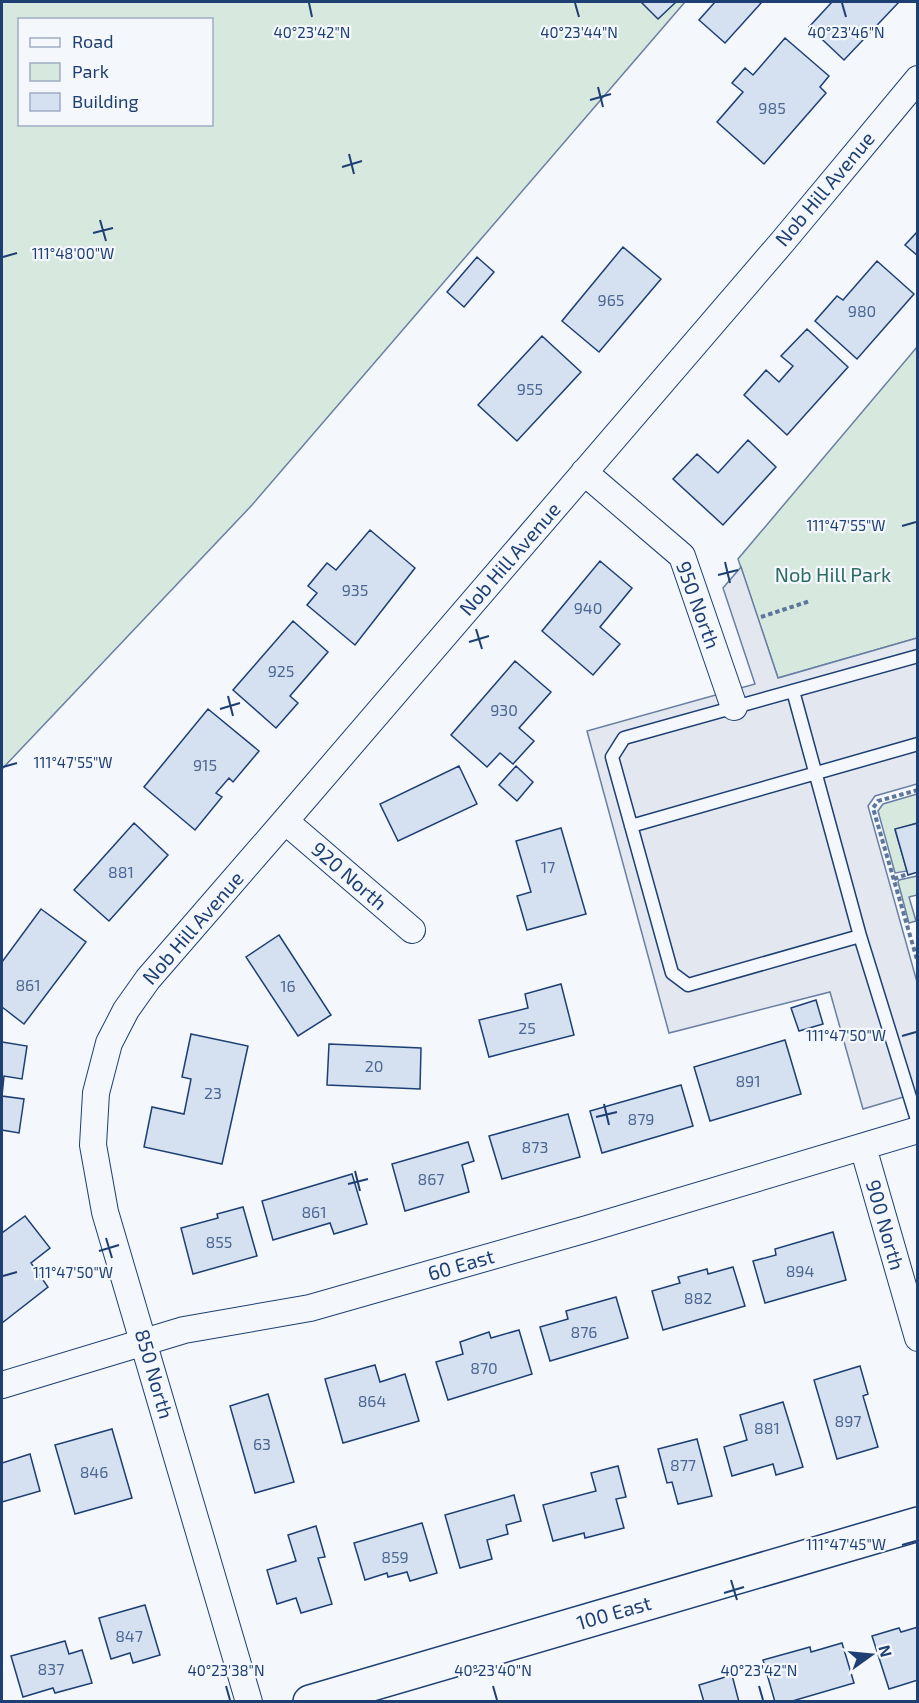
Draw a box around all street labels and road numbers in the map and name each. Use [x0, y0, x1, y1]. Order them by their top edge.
street label: Nob Hill Avenue [769, 126, 879, 250]
street label: Nob Hill Avenue [454, 497, 565, 620]
street label: 950 North [672, 558, 726, 652]
street label: 920 North [307, 836, 392, 914]
street label: Nob Hill Avenue [137, 866, 248, 989]
street label: 900 North [862, 1177, 910, 1273]
street label: 60 East [425, 1243, 497, 1285]
street label: 850 North [131, 1326, 179, 1421]
street label: 100 East [574, 1590, 654, 1634]

